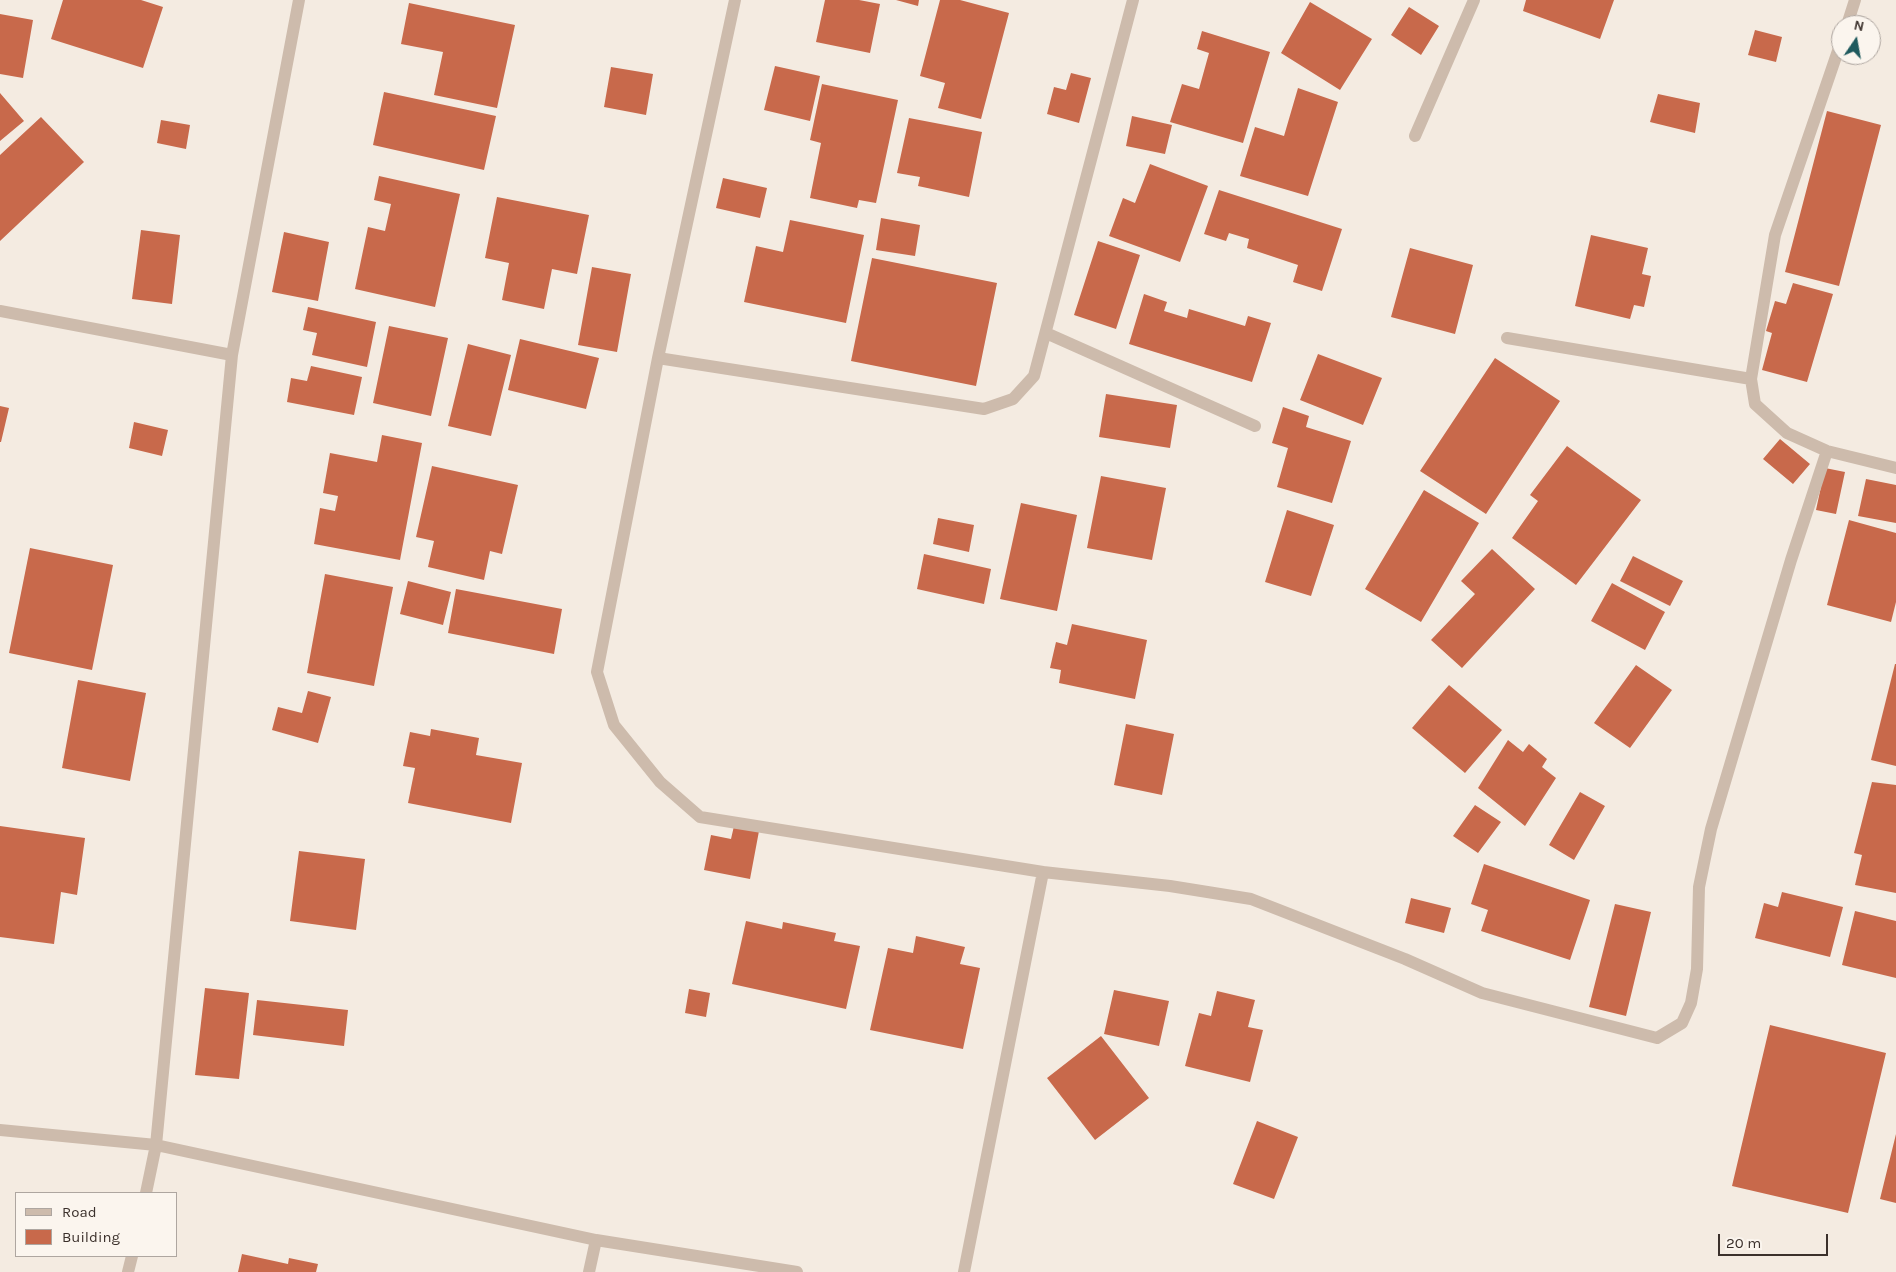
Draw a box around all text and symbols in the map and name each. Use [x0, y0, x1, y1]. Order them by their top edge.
north arrow [1831, 15, 1881, 65]
text: N [1852, 16, 1866, 35]
legend [15, 1192, 178, 1257]
text: Road [62, 1203, 97, 1221]
scale bar [1721, 1224, 1831, 1256]
text: Building [62, 1228, 120, 1246]
text: 20 m [1726, 1234, 1761, 1252]

